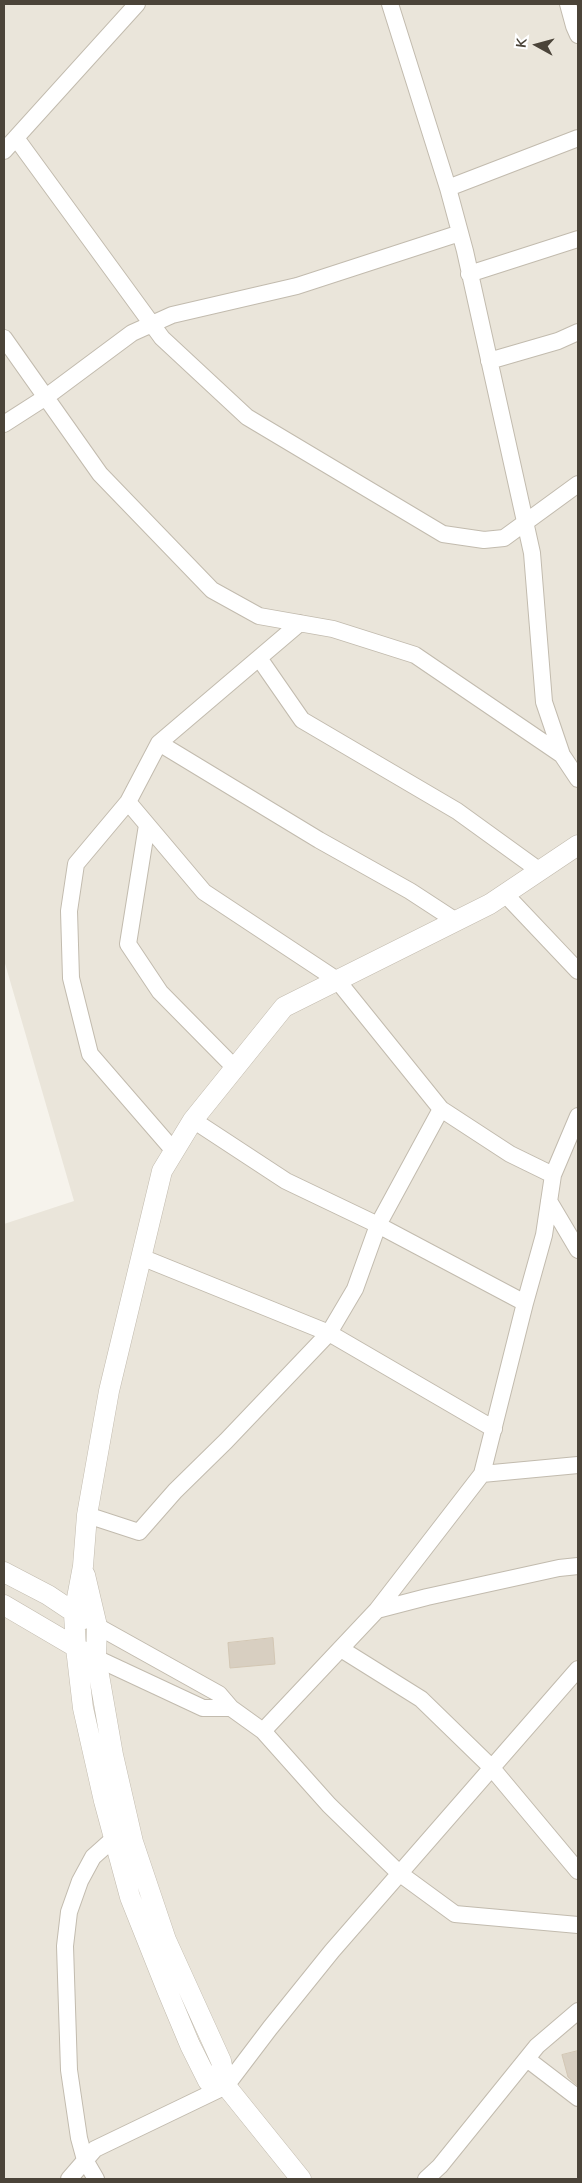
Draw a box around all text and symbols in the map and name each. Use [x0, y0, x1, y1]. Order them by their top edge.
north arrow [512, 20, 562, 70]
text: K [512, 37, 532, 49]

